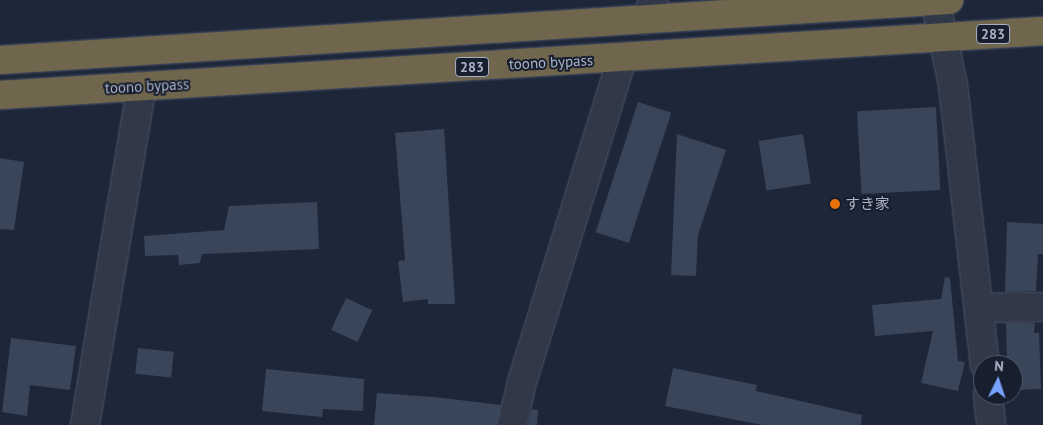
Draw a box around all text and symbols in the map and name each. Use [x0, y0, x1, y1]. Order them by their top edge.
road number: 283 [976, 22, 1010, 46]
street label: toono bypass [508, 51, 594, 73]
road number: 283 [454, 56, 490, 78]
street label: toono bypass [104, 75, 190, 97]
place label: すき家 [845, 195, 890, 213]
marker: すき家 [829, 198, 841, 210]
north arrow [973, 355, 1023, 405]
text: N [994, 357, 1004, 375]

